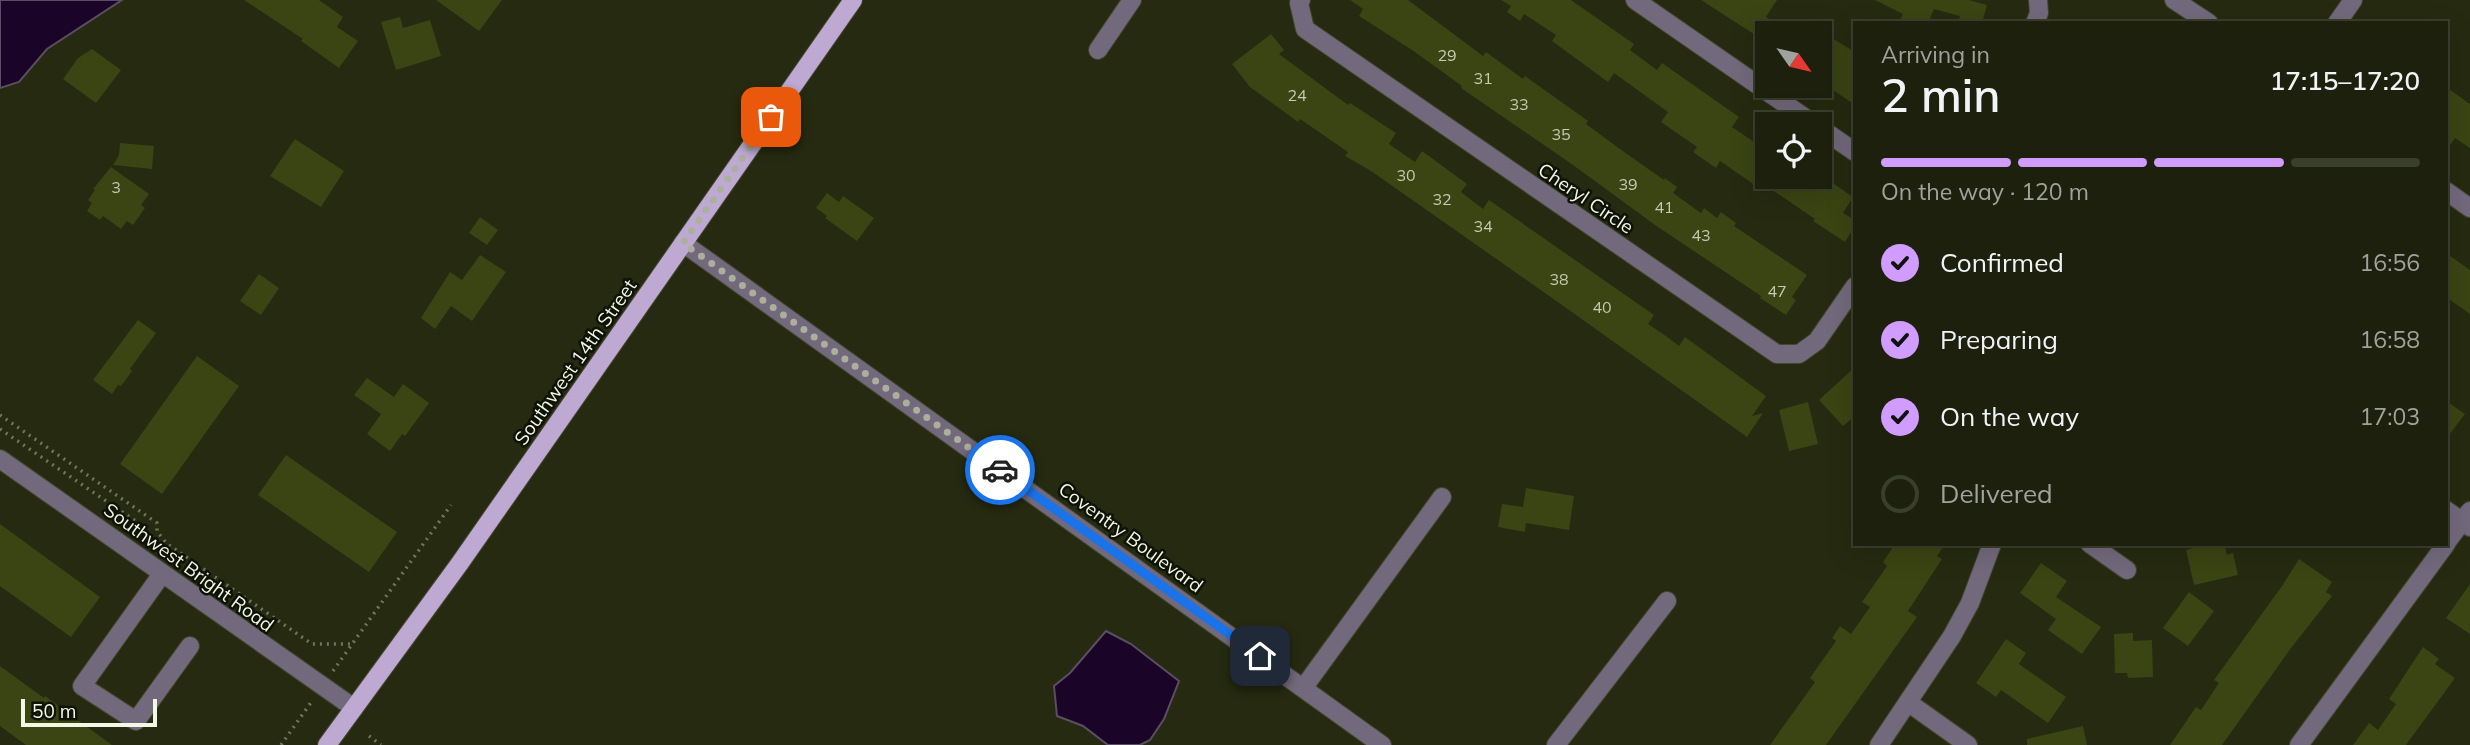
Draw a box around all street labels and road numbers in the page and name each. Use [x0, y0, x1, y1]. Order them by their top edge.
street label: Cheryl Circle [1534, 157, 1638, 239]
street label: Southwest 14th Street [509, 274, 642, 450]
street label: Coventry Boulevard [1054, 477, 1208, 597]
street label: Southwest Bright Road [99, 497, 279, 637]

